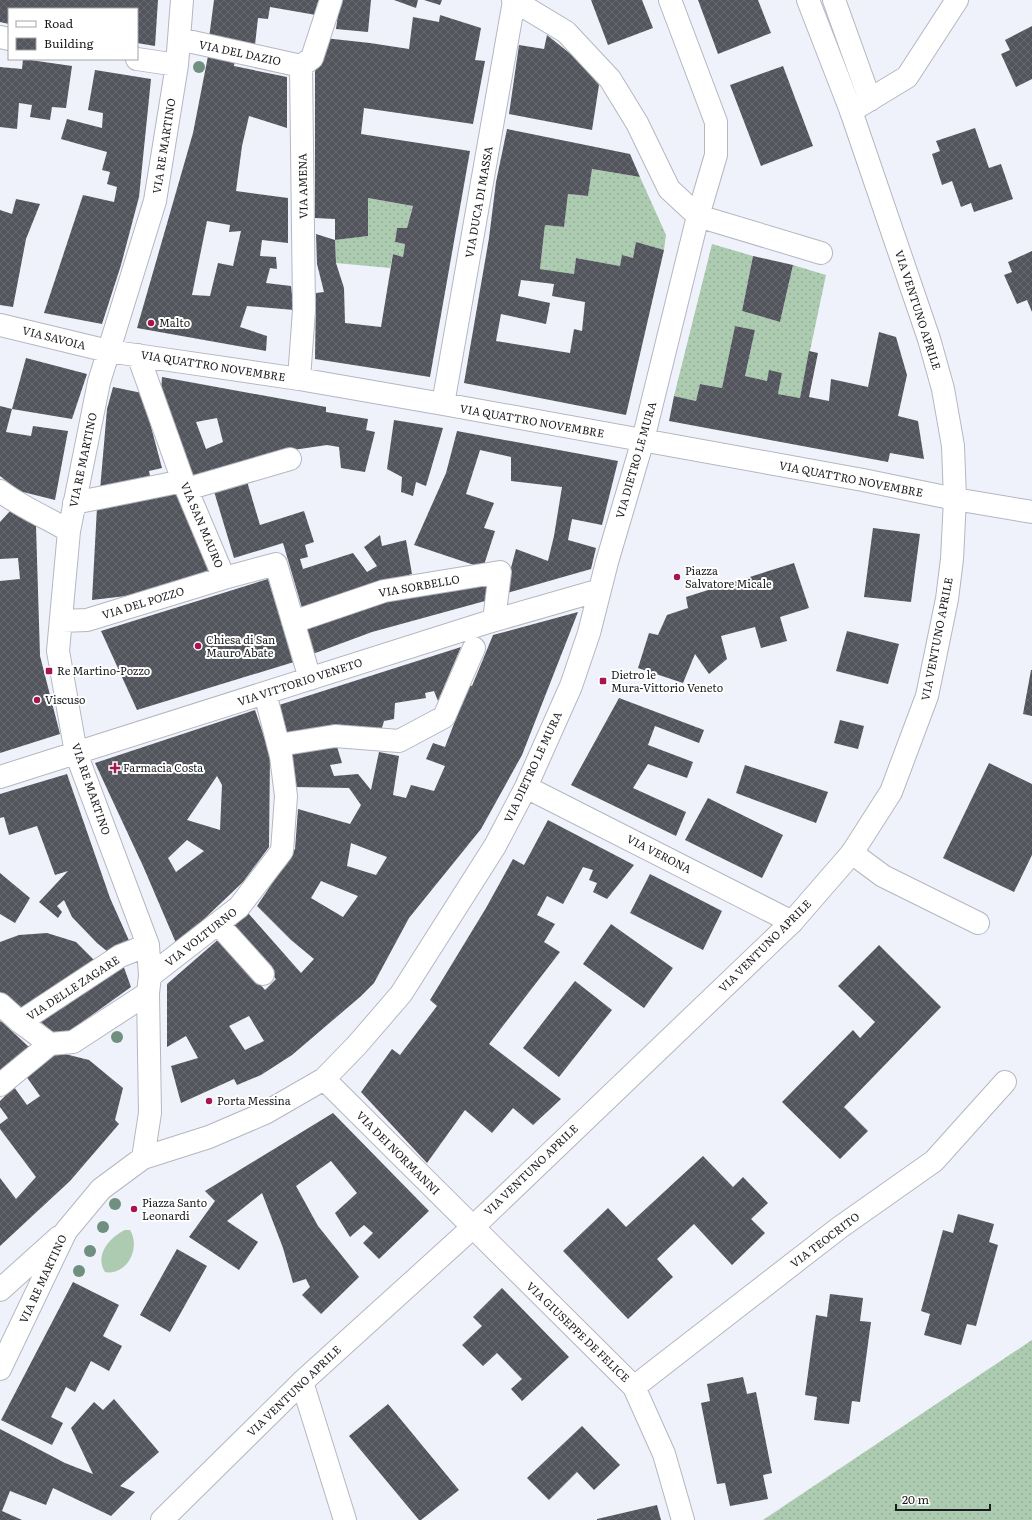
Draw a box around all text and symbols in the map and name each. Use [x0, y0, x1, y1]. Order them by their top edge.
legend [8, 8, 138, 60]
text: Road [44, 14, 74, 32]
text: Building [44, 34, 94, 52]
street label: VIA DEL DAZIO [198, 36, 283, 69]
street label: VIA RE MARTINO [148, 97, 178, 195]
street label: VIA DUCA DI MASSA [460, 145, 496, 259]
street label: VIA AMENA [293, 153, 311, 219]
street label: VIA VENTUNO APRILE [892, 248, 946, 372]
place label: Malto [159, 314, 190, 330]
marker: Malto [146, 318, 156, 328]
street label: VIA SAVOIA [21, 321, 88, 353]
street label: VIA QUATTRO NOVEMBRE [140, 346, 287, 384]
street label: VIA QUATTRO NOVEMBRE [459, 399, 606, 441]
street label: VIA DIETRO LE MURA [611, 399, 659, 520]
street label: VIA RE MARTINO [64, 411, 100, 509]
street label: VIA QUATTRO NOVEMBRE [778, 456, 924, 500]
street label: VIA SAN MAURO [178, 479, 228, 570]
place label: Piazza Salvatore Micale [685, 562, 772, 591]
street label: VIA SORBELLO [377, 570, 461, 600]
marker: Piazza Salvatore Micale [672, 572, 682, 582]
street label: VIA VENTUNO APRILE [916, 576, 956, 702]
street label: VIA DEL POZZO [100, 582, 186, 622]
place label: Chiesa di San Mauro Abate [206, 631, 275, 660]
marker: Chiesa di San Mauro Abate [193, 641, 203, 651]
street label: VIA VITTORIO VENETO [235, 653, 364, 709]
place label: Re Martino-Pozzo [57, 662, 150, 678]
marker: Re Martino-Pozzo [44, 666, 54, 676]
place label: Dietro le Mura-Vittorio Veneto [611, 666, 723, 695]
marker: Dietro le Mura-Vittorio Veneto [598, 676, 608, 686]
place label: Viscuso [45, 691, 85, 707]
marker: Viscuso [32, 695, 42, 705]
street label: VIA DIETRO LE MURA [499, 708, 565, 825]
street label: VIA RE MARTINO [69, 741, 115, 837]
place label: Farmacia Costa [123, 759, 203, 775]
marker: Farmacia Costa [110, 763, 120, 773]
street label: VIA VERONA [624, 830, 695, 876]
street label: VIA VENTUNO APRILE [714, 895, 814, 995]
street label: VIA VOLTURNO [161, 903, 240, 969]
street label: VIA DELLE ZAGARE [23, 951, 122, 1023]
place label: Porta Messina [217, 1092, 291, 1108]
marker: Porta Messina [204, 1096, 214, 1106]
street label: VIA DEI NORMANNI [353, 1107, 444, 1198]
street label: VIA VENTUNO APRILE [480, 1120, 581, 1218]
place label: Piazza Santo Leonardi [142, 1194, 207, 1223]
marker: Piazza Santo Leonardi [129, 1204, 139, 1214]
street label: VIA TEOCRITO [786, 1208, 862, 1271]
street label: VIA RE MARTINO [14, 1232, 70, 1326]
street label: VIA GIUSEPPE DE FELICE [523, 1278, 634, 1385]
street label: VIA VENTUNO APRILE [243, 1341, 344, 1439]
scale bar [896, 1486, 990, 1512]
text: 20 m [902, 1490, 929, 1508]

